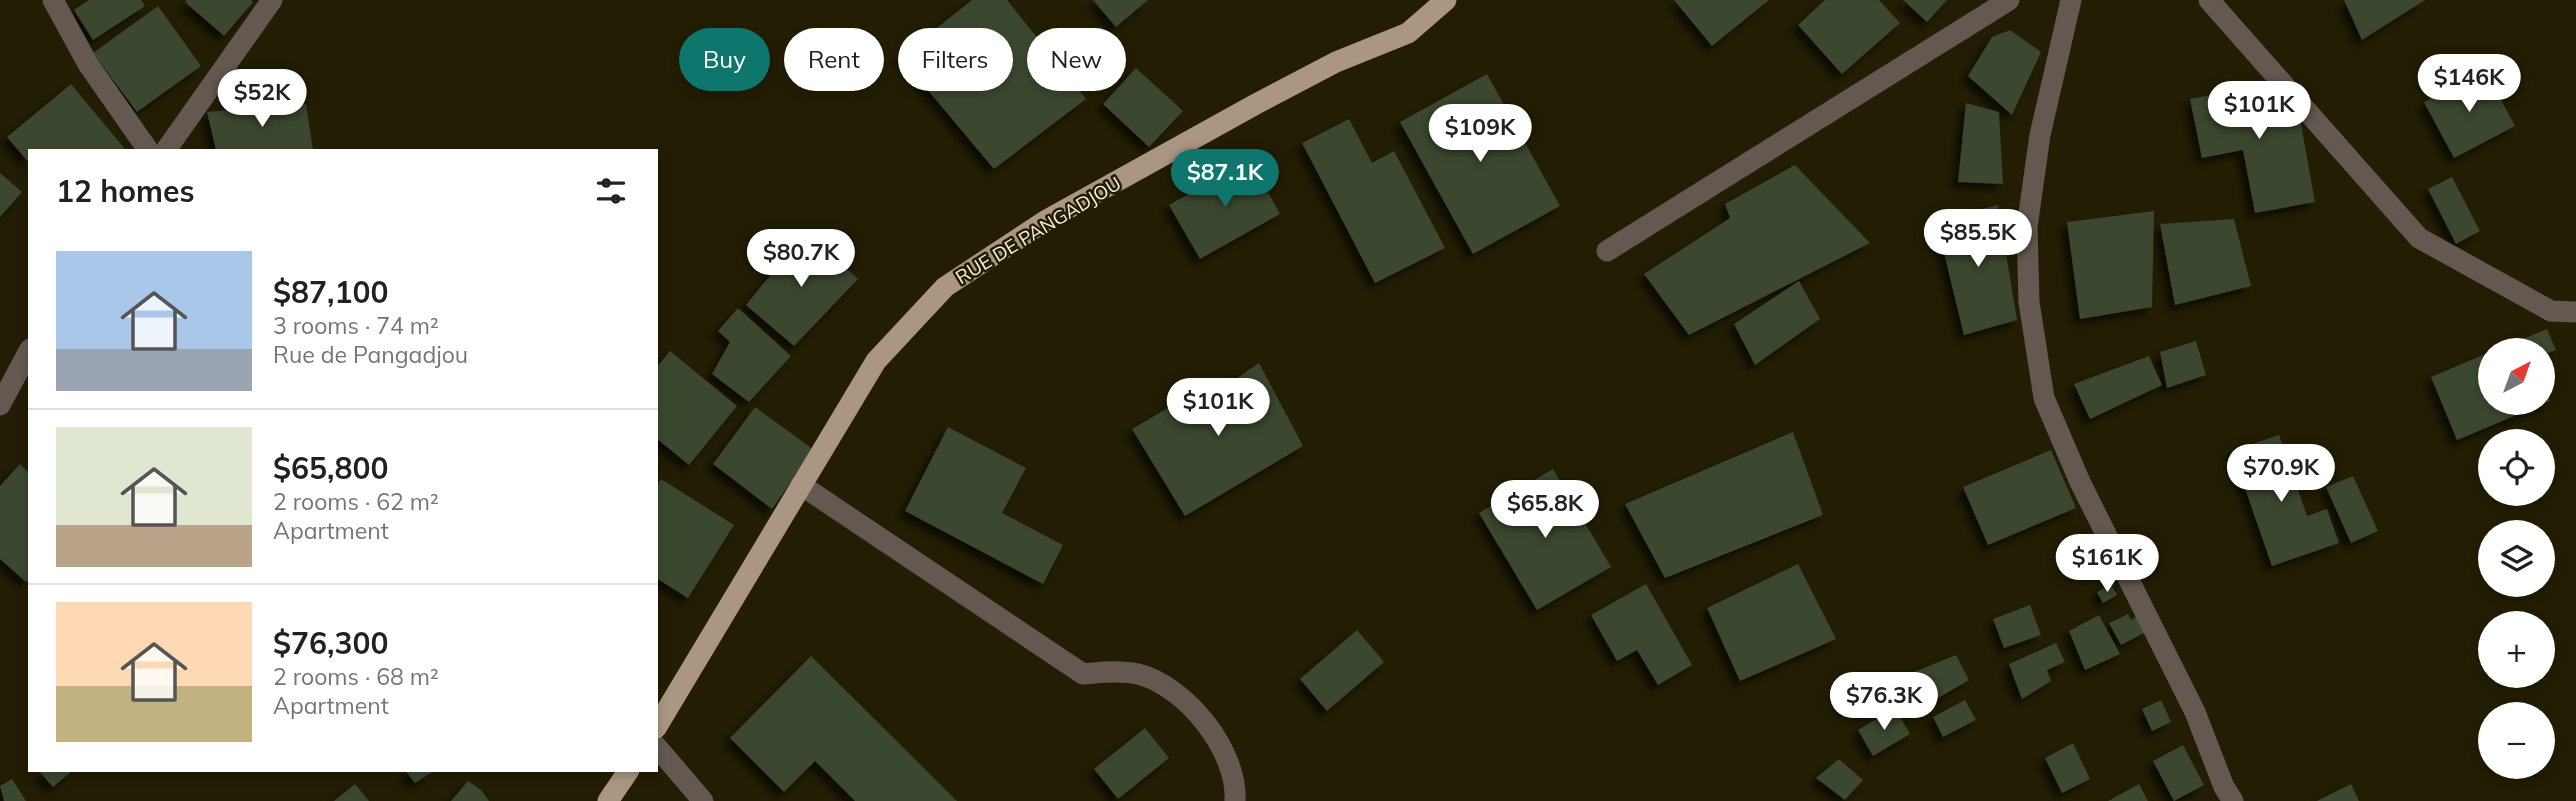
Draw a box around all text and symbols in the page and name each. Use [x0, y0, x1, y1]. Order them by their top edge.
chip: Buy [679, 28, 770, 91]
chip: Rent [784, 28, 884, 91]
chip: Filters [898, 28, 1013, 91]
chip: New [1027, 28, 1126, 91]
pin: $146K [2420, 54, 2518, 114]
text: $146K [2434, 62, 2504, 91]
pin: $52K [221, 69, 303, 129]
text: $52K [234, 77, 290, 106]
pin: $101K [2210, 82, 2308, 141]
text: $101K [2224, 89, 2294, 118]
pin: $109K [1431, 104, 1529, 164]
text: $109K [1445, 112, 1515, 141]
pin: $87.1K [1168, 150, 1282, 209]
text: $87.1K [1187, 157, 1263, 186]
street label: RUE DE PANGADJOU [951, 171, 1125, 289]
text: 12 homes [56, 172, 195, 210]
icon: filters [592, 172, 630, 210]
pin: $85.5K [1921, 210, 2035, 269]
text: $85.5K [1940, 217, 2016, 246]
pin: $80.7K [744, 230, 858, 289]
text: $80.7K [763, 237, 839, 266]
text: $87,100 [273, 273, 388, 311]
icon: home [112, 279, 196, 363]
text: 3 rooms · 74 m² [273, 311, 439, 340]
north arrow [2478, 338, 2555, 415]
map controls [2478, 338, 2555, 779]
text: Rue de Pangadjou [273, 340, 468, 369]
pin: $101K [1169, 378, 1267, 438]
text: $101K [1183, 386, 1253, 415]
button: locate [2478, 429, 2555, 506]
pin: $70.9K [2224, 444, 2338, 504]
text: $65,800 [273, 449, 388, 487]
text: $70.9K [2243, 452, 2319, 481]
icon: home [112, 455, 196, 539]
pin: $65.8K [1488, 480, 1602, 540]
text: 2 rooms · 62 m² [273, 487, 439, 516]
text: $65.8K [1507, 488, 1583, 517]
text: Apartment [273, 516, 389, 545]
button: layers [2478, 520, 2555, 597]
pin: $161K [2058, 534, 2156, 594]
text: $161K [2072, 542, 2142, 571]
button: + [2478, 611, 2555, 688]
text: $76,300 [273, 624, 388, 662]
icon: home [112, 630, 196, 714]
text: 2 rooms · 68 m² [273, 662, 439, 691]
pin: $76.3K [1827, 672, 1941, 732]
text: $76.3K [1846, 680, 1922, 709]
text: Apartment [273, 691, 389, 720]
button: − [2478, 702, 2555, 779]

